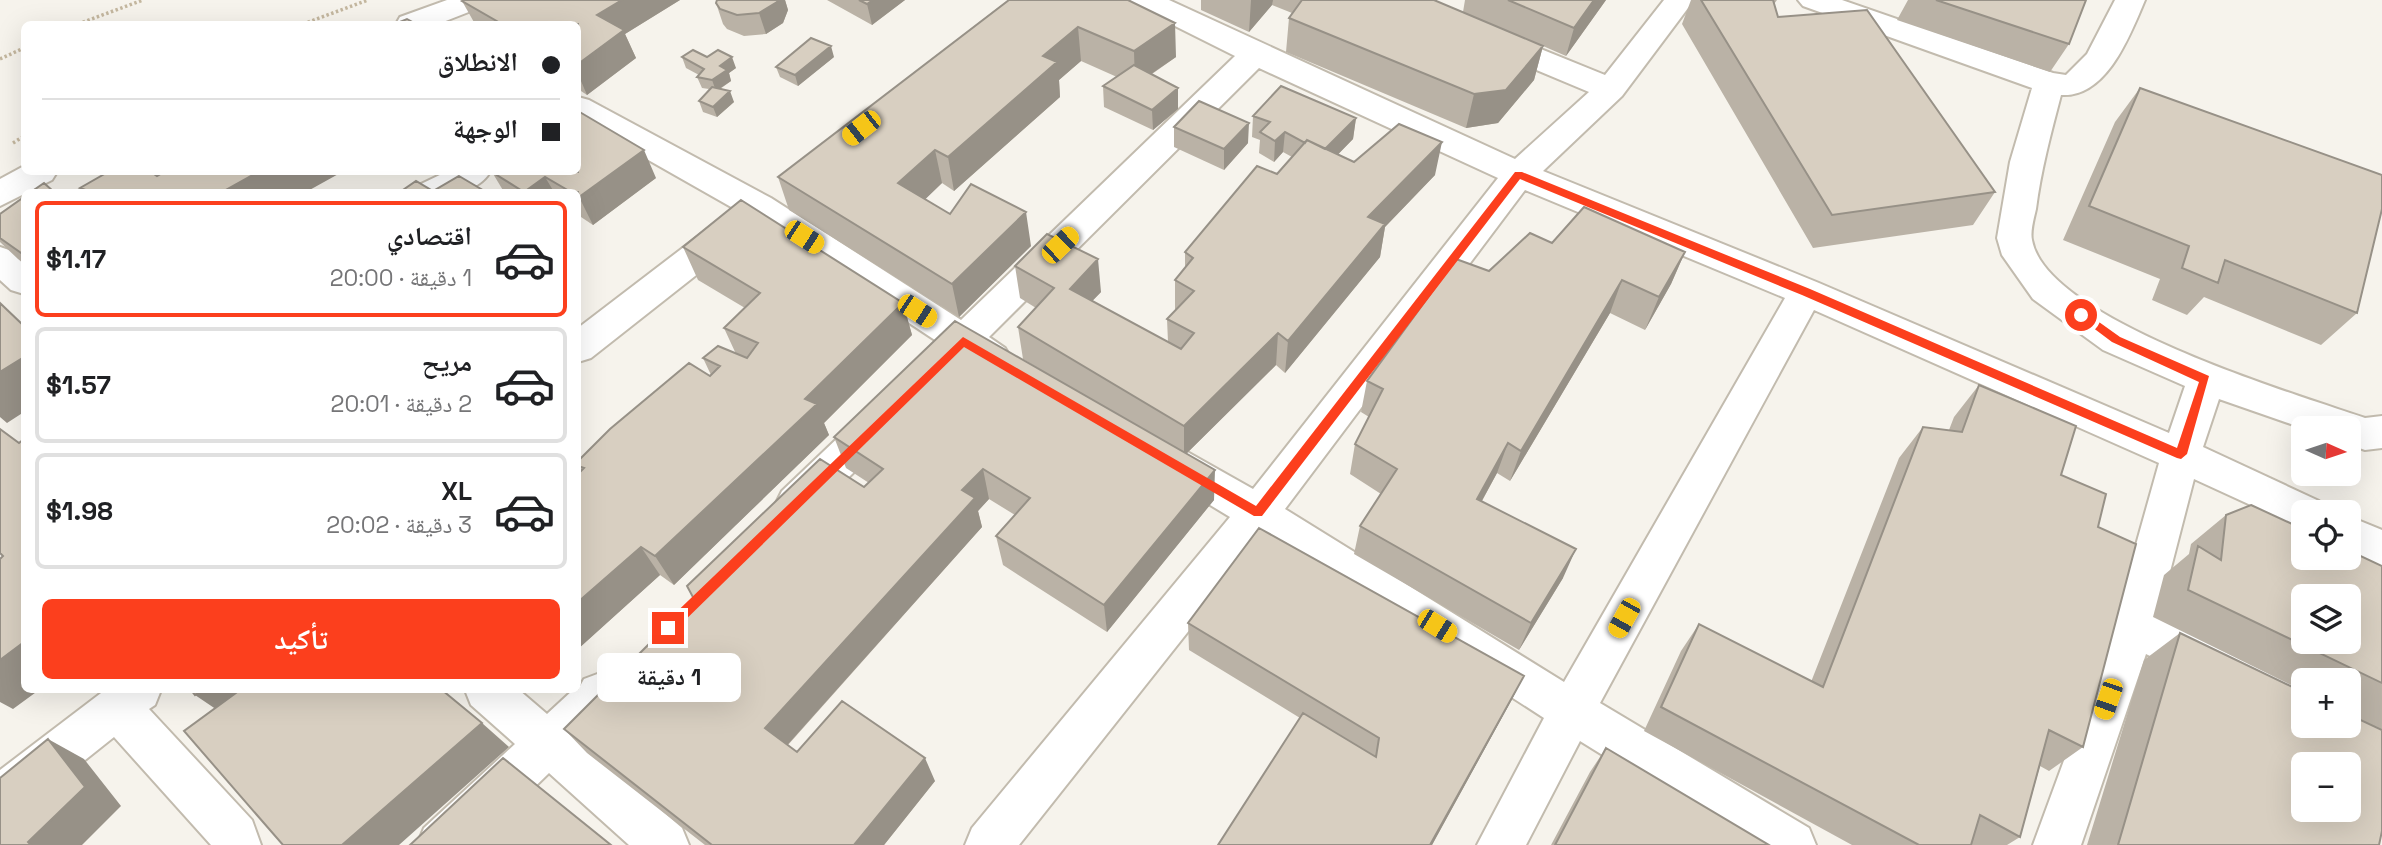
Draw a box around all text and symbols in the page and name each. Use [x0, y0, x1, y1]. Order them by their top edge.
text: الانطلاق [438, 45, 518, 79]
car [838, 107, 885, 149]
text: الوجهة [453, 112, 518, 146]
car [781, 217, 828, 257]
text: اقتصادي [387, 219, 472, 253]
car [1038, 223, 1083, 267]
icon: car [493, 228, 556, 291]
text: $1.17 [46, 242, 106, 276]
text: 1 دقيقة · 20:00 [330, 263, 472, 293]
car [894, 291, 941, 331]
route start [2065, 299, 2097, 331]
text: مريح [422, 345, 472, 379]
icon: car [493, 354, 556, 417]
text: $1.57 [46, 368, 111, 402]
text: 2 دقيقة · 20:01 [331, 389, 472, 419]
north arrow [2291, 416, 2361, 486]
map controls [2291, 416, 2361, 822]
text: XL [441, 474, 472, 508]
icon: car [493, 480, 556, 543]
text: $1.98 [46, 494, 113, 528]
button: locate [2291, 500, 2361, 570]
text: 3 دقيقة · 20:02 [326, 510, 472, 540]
button: layers [2291, 584, 2361, 654]
car [1605, 595, 1644, 641]
button: تأكيد [42, 599, 560, 679]
car [1414, 606, 1461, 646]
route end [652, 612, 684, 644]
callout: 1 دقيقة [596, 652, 740, 702]
text: 1 دقيقة [637, 662, 701, 692]
button: + [2291, 668, 2361, 738]
car [2092, 676, 2125, 722]
button: − [2291, 752, 2361, 822]

